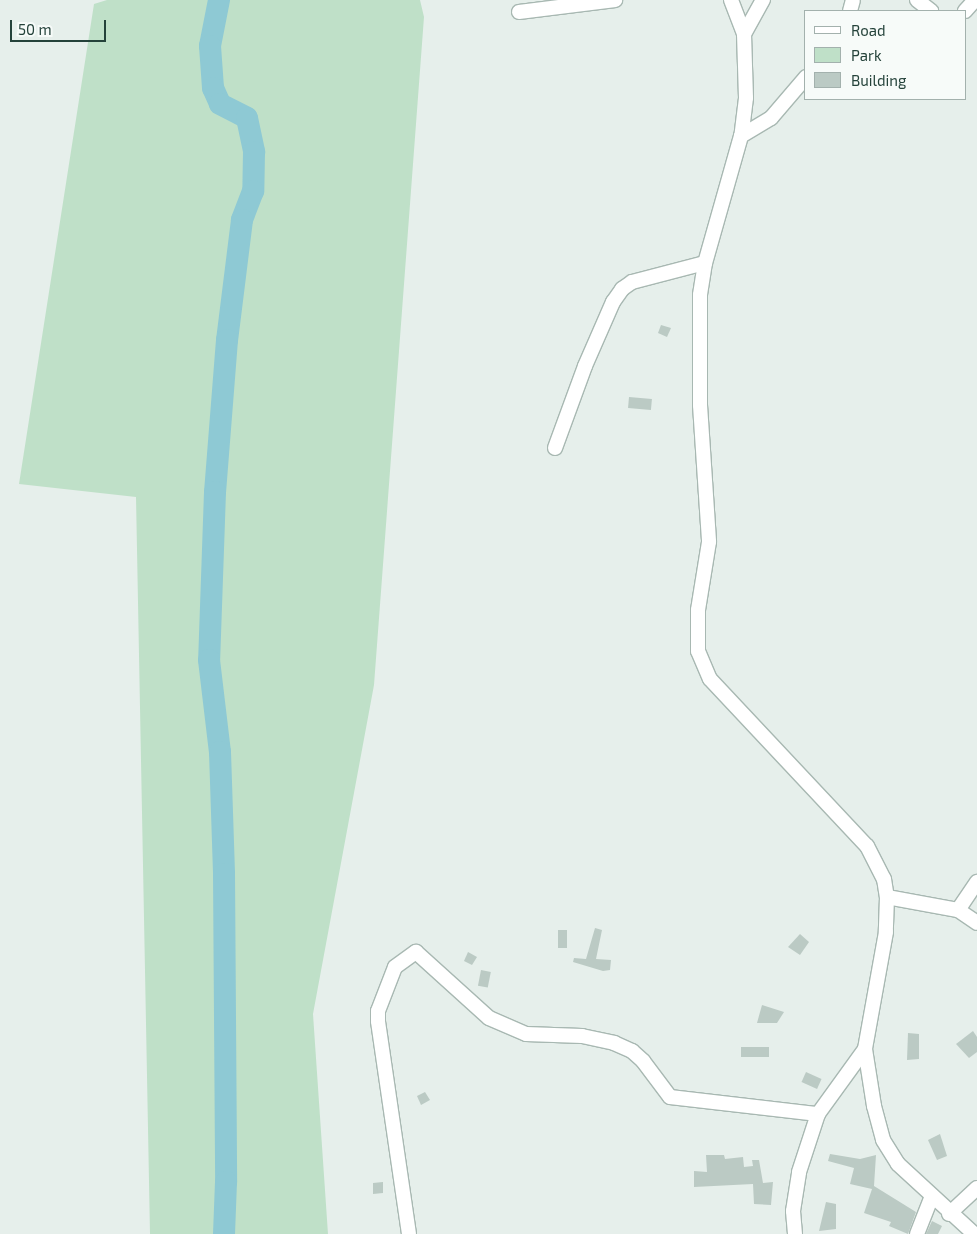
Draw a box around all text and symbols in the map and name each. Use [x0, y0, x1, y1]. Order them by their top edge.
scale bar [12, 10, 109, 42]
legend [804, 10, 967, 100]
text: 50 m [18, 20, 52, 38]
text: Road [851, 21, 886, 39]
text: Park [851, 46, 882, 64]
text: Building [851, 71, 906, 89]

